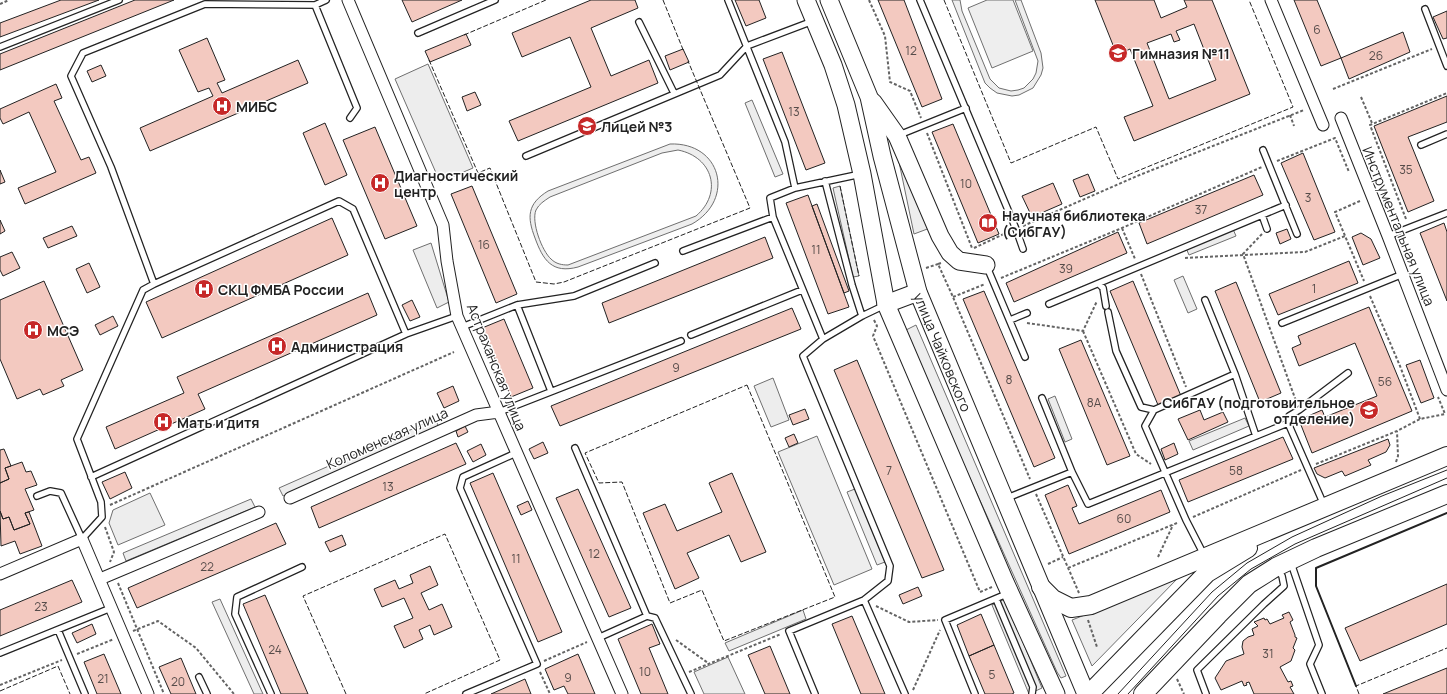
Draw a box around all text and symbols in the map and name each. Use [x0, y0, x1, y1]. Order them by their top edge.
house number: 6 [1313, 21, 1321, 38]
house number: 12 [905, 42, 917, 59]
school or university icon: Гимназия №11 [1107, 42, 1129, 64]
place label: Гимназия №11 [1132, 44, 1230, 63]
house number: 26 [1369, 47, 1383, 64]
hospital icon: МИБС [211, 95, 233, 117]
place label: МИБС [236, 97, 277, 116]
house number: 13 [788, 103, 800, 120]
school or university icon: Лицей №3 [576, 115, 598, 137]
place label: Лицей №3 [601, 117, 672, 136]
street label: Инструментальная улица [1358, 144, 1440, 308]
house number: 35 [1399, 161, 1413, 178]
place label: Диагностический центр [394, 166, 518, 201]
hospital icon: Диагностический центр [369, 172, 391, 194]
house number: 10 [960, 175, 972, 192]
house number: 3 [1305, 189, 1311, 206]
house number: 37 [1195, 201, 1207, 218]
place label: Научная библиотека (СибГАУ) [1002, 206, 1146, 241]
library icon: Научная библиотека (СибГАУ) [977, 212, 999, 234]
house number: 16 [478, 236, 490, 253]
house number: 11 [811, 241, 821, 258]
house number: 39 [1059, 260, 1073, 277]
hospital icon: СКЦ ФМБА России [193, 278, 215, 300]
place label: СКЦ ФМБА России [218, 280, 344, 299]
house number: 1 [1312, 280, 1316, 297]
street label: улица Чайковского [910, 290, 976, 414]
street label: Астраханская улица [463, 301, 531, 433]
hospital icon: МСЭ [22, 319, 44, 341]
place label: МСЭ [47, 321, 79, 340]
hospital icon: Администрация [266, 335, 288, 357]
place label: Администрация [291, 337, 403, 356]
house number: 9 [672, 359, 680, 376]
house number: 8 [1006, 371, 1013, 388]
house number: 56 [1378, 373, 1392, 390]
place label: СибГАУ (подготовительное отделение) [1162, 393, 1355, 428]
house number: 8А [1087, 394, 1102, 411]
school or university icon: СибГАУ (подготовительное отделение) [1358, 399, 1380, 421]
street label: Коломенская улица [323, 403, 451, 473]
hospital icon: Мать и дитя [152, 411, 174, 433]
place label: Мать и дитя [177, 413, 259, 432]
house number: 7 [886, 462, 892, 479]
house number: 58 [1229, 462, 1243, 479]
house number: 13 [382, 478, 394, 495]
house number: 60 [1117, 510, 1131, 527]
house number: 12 [588, 545, 600, 562]
house number: 11 [511, 550, 521, 567]
house number: 22 [200, 558, 214, 575]
house number: 23 [34, 598, 48, 615]
house number: 24 [268, 641, 282, 658]
house number: 31 [1262, 645, 1274, 662]
house number: 10 [639, 663, 651, 680]
house number: 5 [989, 666, 996, 683]
house number: 9 [564, 669, 572, 686]
house number: 21 [97, 670, 109, 687]
house number: 20 [171, 673, 185, 690]

